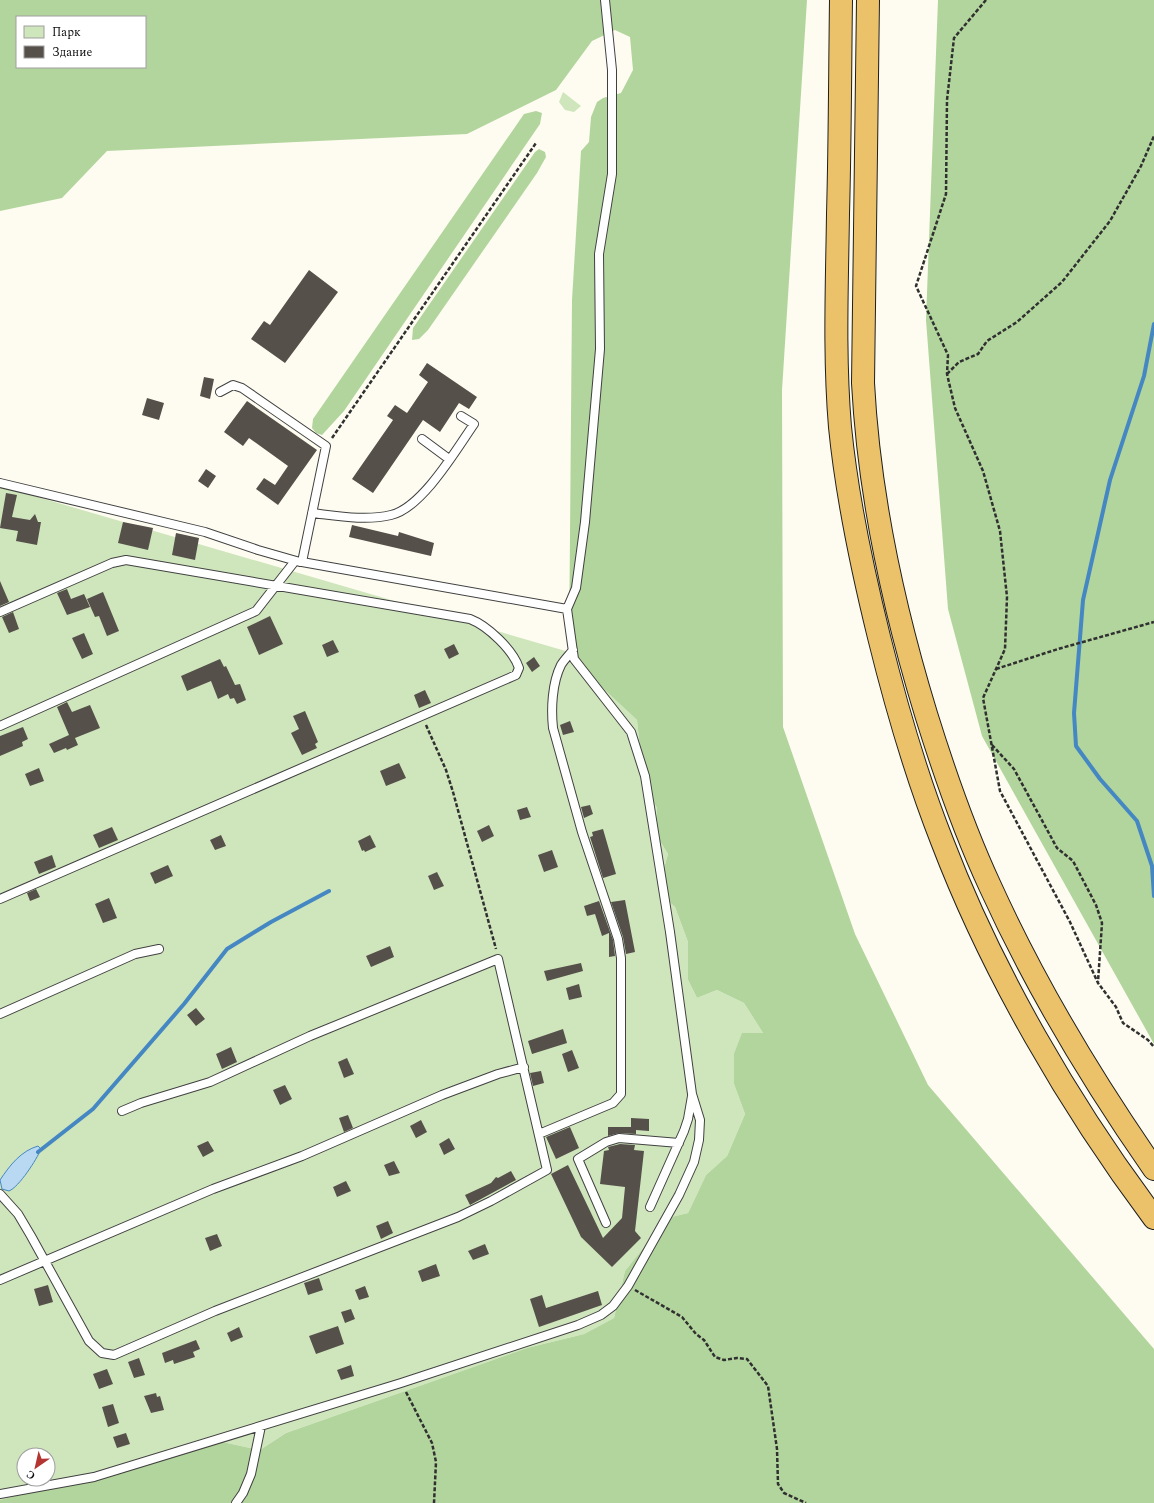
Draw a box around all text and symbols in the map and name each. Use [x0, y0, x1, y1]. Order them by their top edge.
legend [16, 16, 146, 68]
text: Парк [52, 23, 81, 42]
text: Здание [52, 43, 92, 62]
north arrow [16, 1447, 56, 1487]
text: С [23, 1466, 39, 1484]

